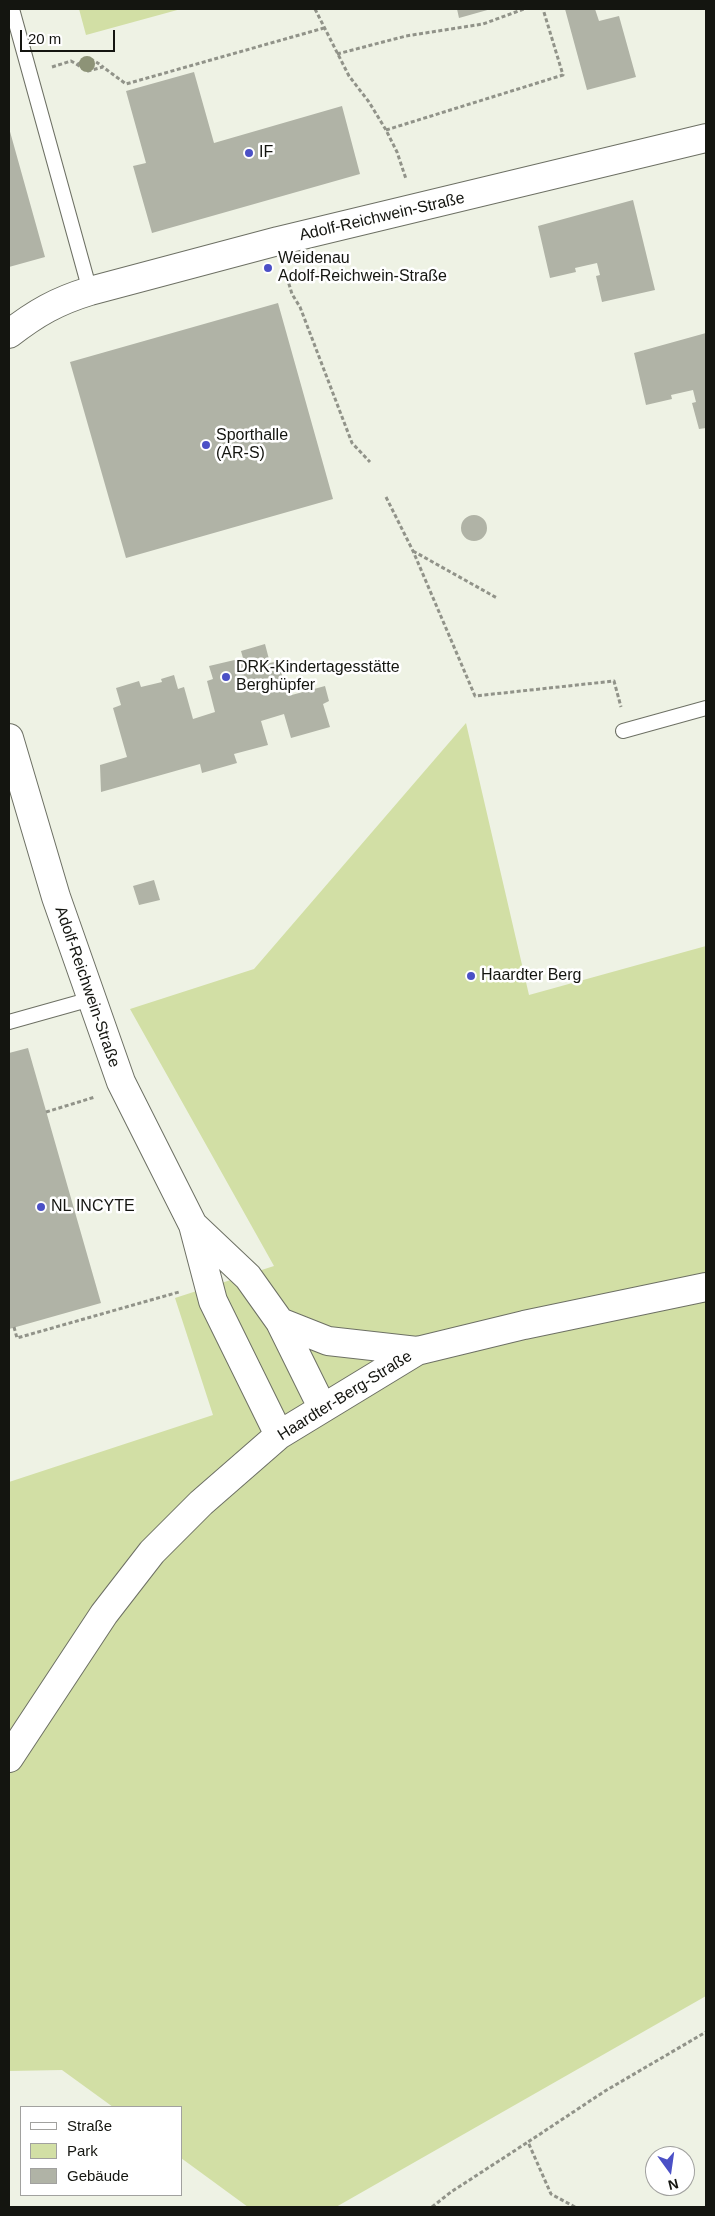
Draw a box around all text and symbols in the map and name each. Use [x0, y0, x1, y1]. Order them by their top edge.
scale bar [22, 20, 118, 52]
text: 20 m [28, 30, 61, 47]
place label: IF [259, 143, 273, 163]
marker: IF [243, 147, 255, 159]
street label: Adolf-Reichwein-Straße [298, 189, 466, 245]
place label: Weidenau Adolf-Reichwein-Straße [278, 249, 447, 287]
marker: Weidenau Adolf-Reichwein-Straße [262, 262, 274, 274]
place label: Sporthalle (AR-S) [216, 426, 288, 464]
marker: Sporthalle (AR-S) [200, 439, 212, 451]
place label: DRK-Kindertagesstätte Berghüpfer [236, 658, 400, 696]
marker: DRK-Kindertagesstätte Berghüpfer [220, 671, 232, 683]
street label: Adolf-Reichwein-Straße [50, 904, 124, 1070]
place label: Haardter Berg [481, 966, 581, 986]
marker: Haardter Berg [465, 970, 477, 982]
place label: NL INCYTE [51, 1197, 135, 1217]
marker: NL INCYTE [35, 1201, 47, 1213]
street label: Haardter-Berg-Straße [274, 1347, 416, 1445]
legend [20, 2106, 182, 2196]
text: Straße [67, 2117, 112, 2134]
text: Park [67, 2142, 98, 2159]
north arrow [645, 2146, 695, 2196]
text: Gebäude [67, 2167, 129, 2184]
text: N [667, 2176, 680, 2194]

